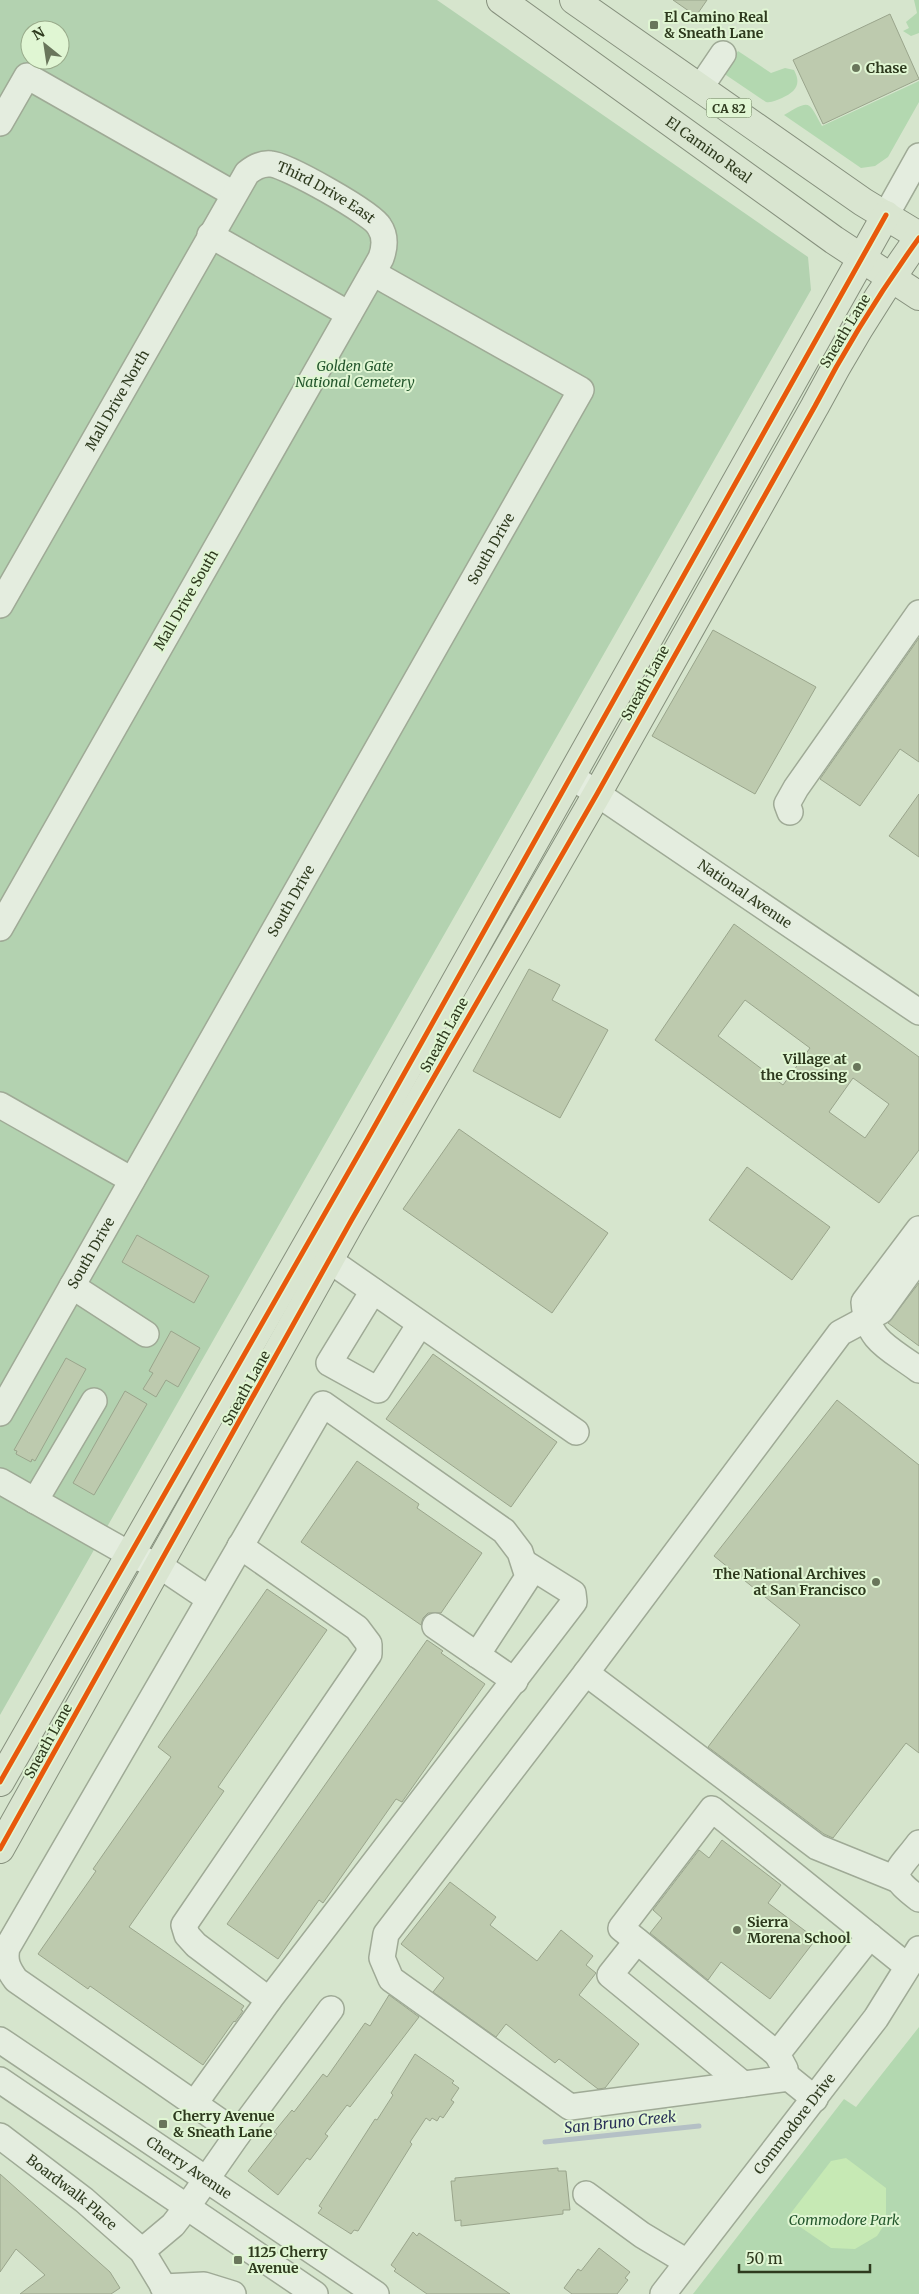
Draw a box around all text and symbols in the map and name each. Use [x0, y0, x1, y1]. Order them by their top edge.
place label: El Camino Real & Sneath Lane [664, 8, 769, 42]
marker: El Camino Real & Sneath Lane [648, 19, 660, 31]
north arrow [20, 20, 70, 70]
text: N [29, 23, 48, 44]
place label: Chase [866, 59, 908, 77]
marker: Chase [850, 62, 862, 74]
road number: CA 82 [706, 99, 752, 118]
street label: El Camino Real [662, 113, 756, 187]
street label: Third Drive East [274, 157, 379, 227]
street label: Sneath Lane [816, 291, 874, 371]
street label: Mall Drive North [81, 347, 153, 454]
park label: Golden Gate National Cemetery [295, 357, 415, 391]
street label: South Drive [463, 510, 518, 588]
street label: Mall Drive South [150, 547, 222, 653]
street label: Sneath Lane [617, 642, 673, 724]
street label: National Avenue [694, 856, 795, 932]
street label: South Drive [263, 862, 318, 940]
street label: Sneath Lane [416, 994, 472, 1076]
place label: Village at the Crossing [760, 1050, 847, 1084]
marker: Village at the Crossing [851, 1061, 863, 1073]
street label: South Drive [63, 1214, 118, 1292]
street label: Sneath Lane [218, 1347, 274, 1429]
place label: The National Archives at San Francisco [713, 1565, 866, 1599]
marker: The National Archives at San Francisco [870, 1576, 882, 1588]
street label: Sneath Lane [20, 1700, 76, 1782]
place label: Sierra Morena School [747, 1913, 851, 1947]
marker: Sierra Morena School [731, 1924, 743, 1936]
street label: Commodore Drive [750, 2070, 839, 2178]
place label: Cherry Avenue & Sneath Lane [173, 2107, 275, 2141]
water label: San Bruno Creek [563, 2107, 678, 2137]
marker: Cherry Avenue & Sneath Lane [157, 2118, 169, 2130]
street label: Cherry Avenue [143, 2132, 235, 2203]
street label: Boardwalk Place [23, 2150, 121, 2234]
park label: Commodore Park [789, 2211, 900, 2229]
scale bar [739, 2242, 870, 2274]
place label: 1125 Cherry Avenue [247, 2243, 328, 2277]
text: 50 m [746, 2249, 783, 2268]
marker: 1125 Cherry Avenue [232, 2254, 244, 2266]

